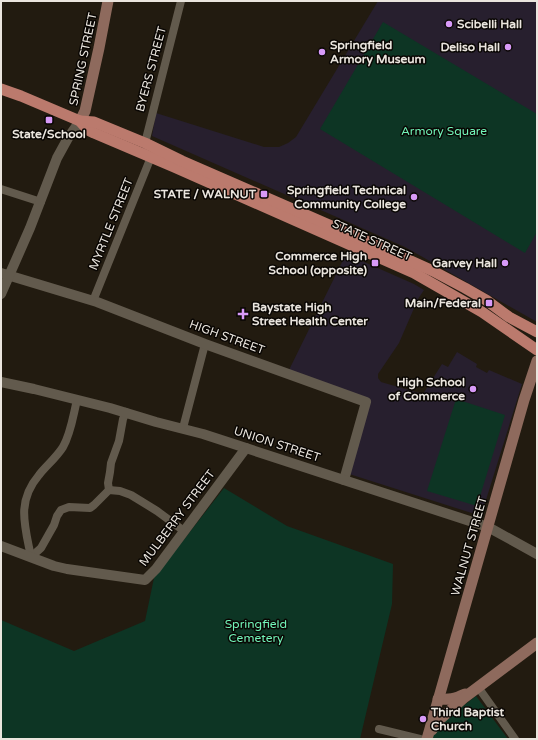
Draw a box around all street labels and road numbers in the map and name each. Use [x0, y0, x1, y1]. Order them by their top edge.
street label: SPRING STREET [66, 11, 100, 107]
street label: BYERS STREET [133, 24, 169, 113]
street label: MYRTLE STREET [86, 175, 136, 272]
street label: STATE STREET [330, 216, 414, 264]
street label: HIGH STREET [187, 317, 267, 357]
street label: UNION STREET [232, 423, 323, 465]
street label: MULBERRY STREET [136, 467, 218, 569]
street label: WALNUT STREET [448, 494, 490, 597]

